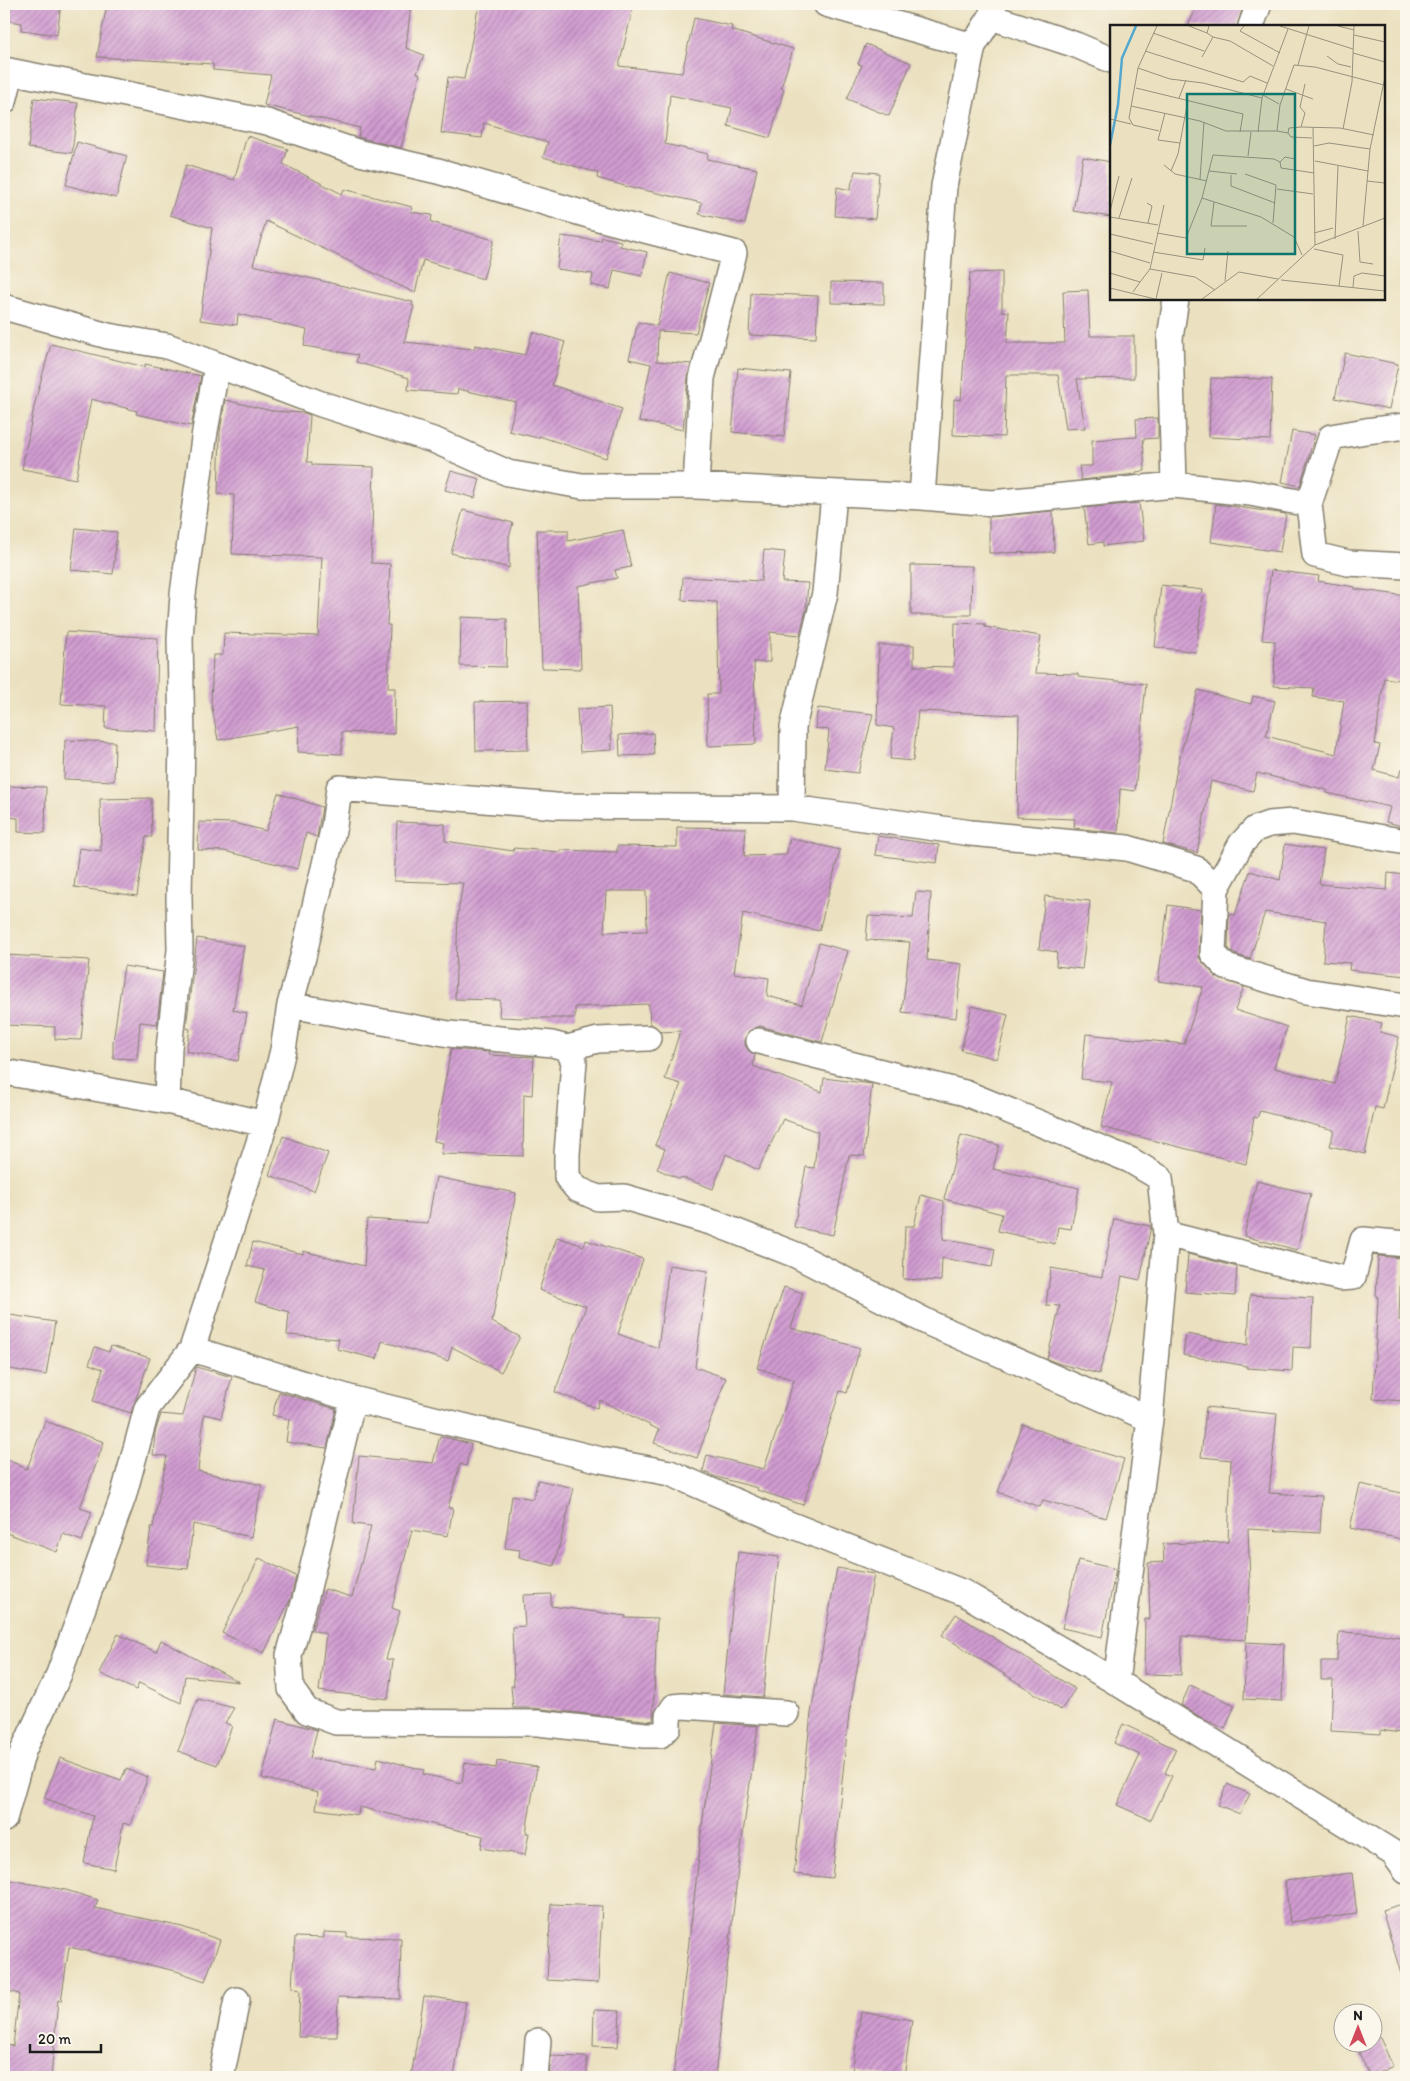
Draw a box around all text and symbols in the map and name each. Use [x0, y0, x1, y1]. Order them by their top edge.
inset map [1110, 25, 1385, 300]
north arrow [1332, 2004, 1382, 2054]
text: N [1353, 2007, 1363, 2024]
scale bar [30, 2021, 101, 2053]
text: 20 m [38, 2030, 72, 2048]

